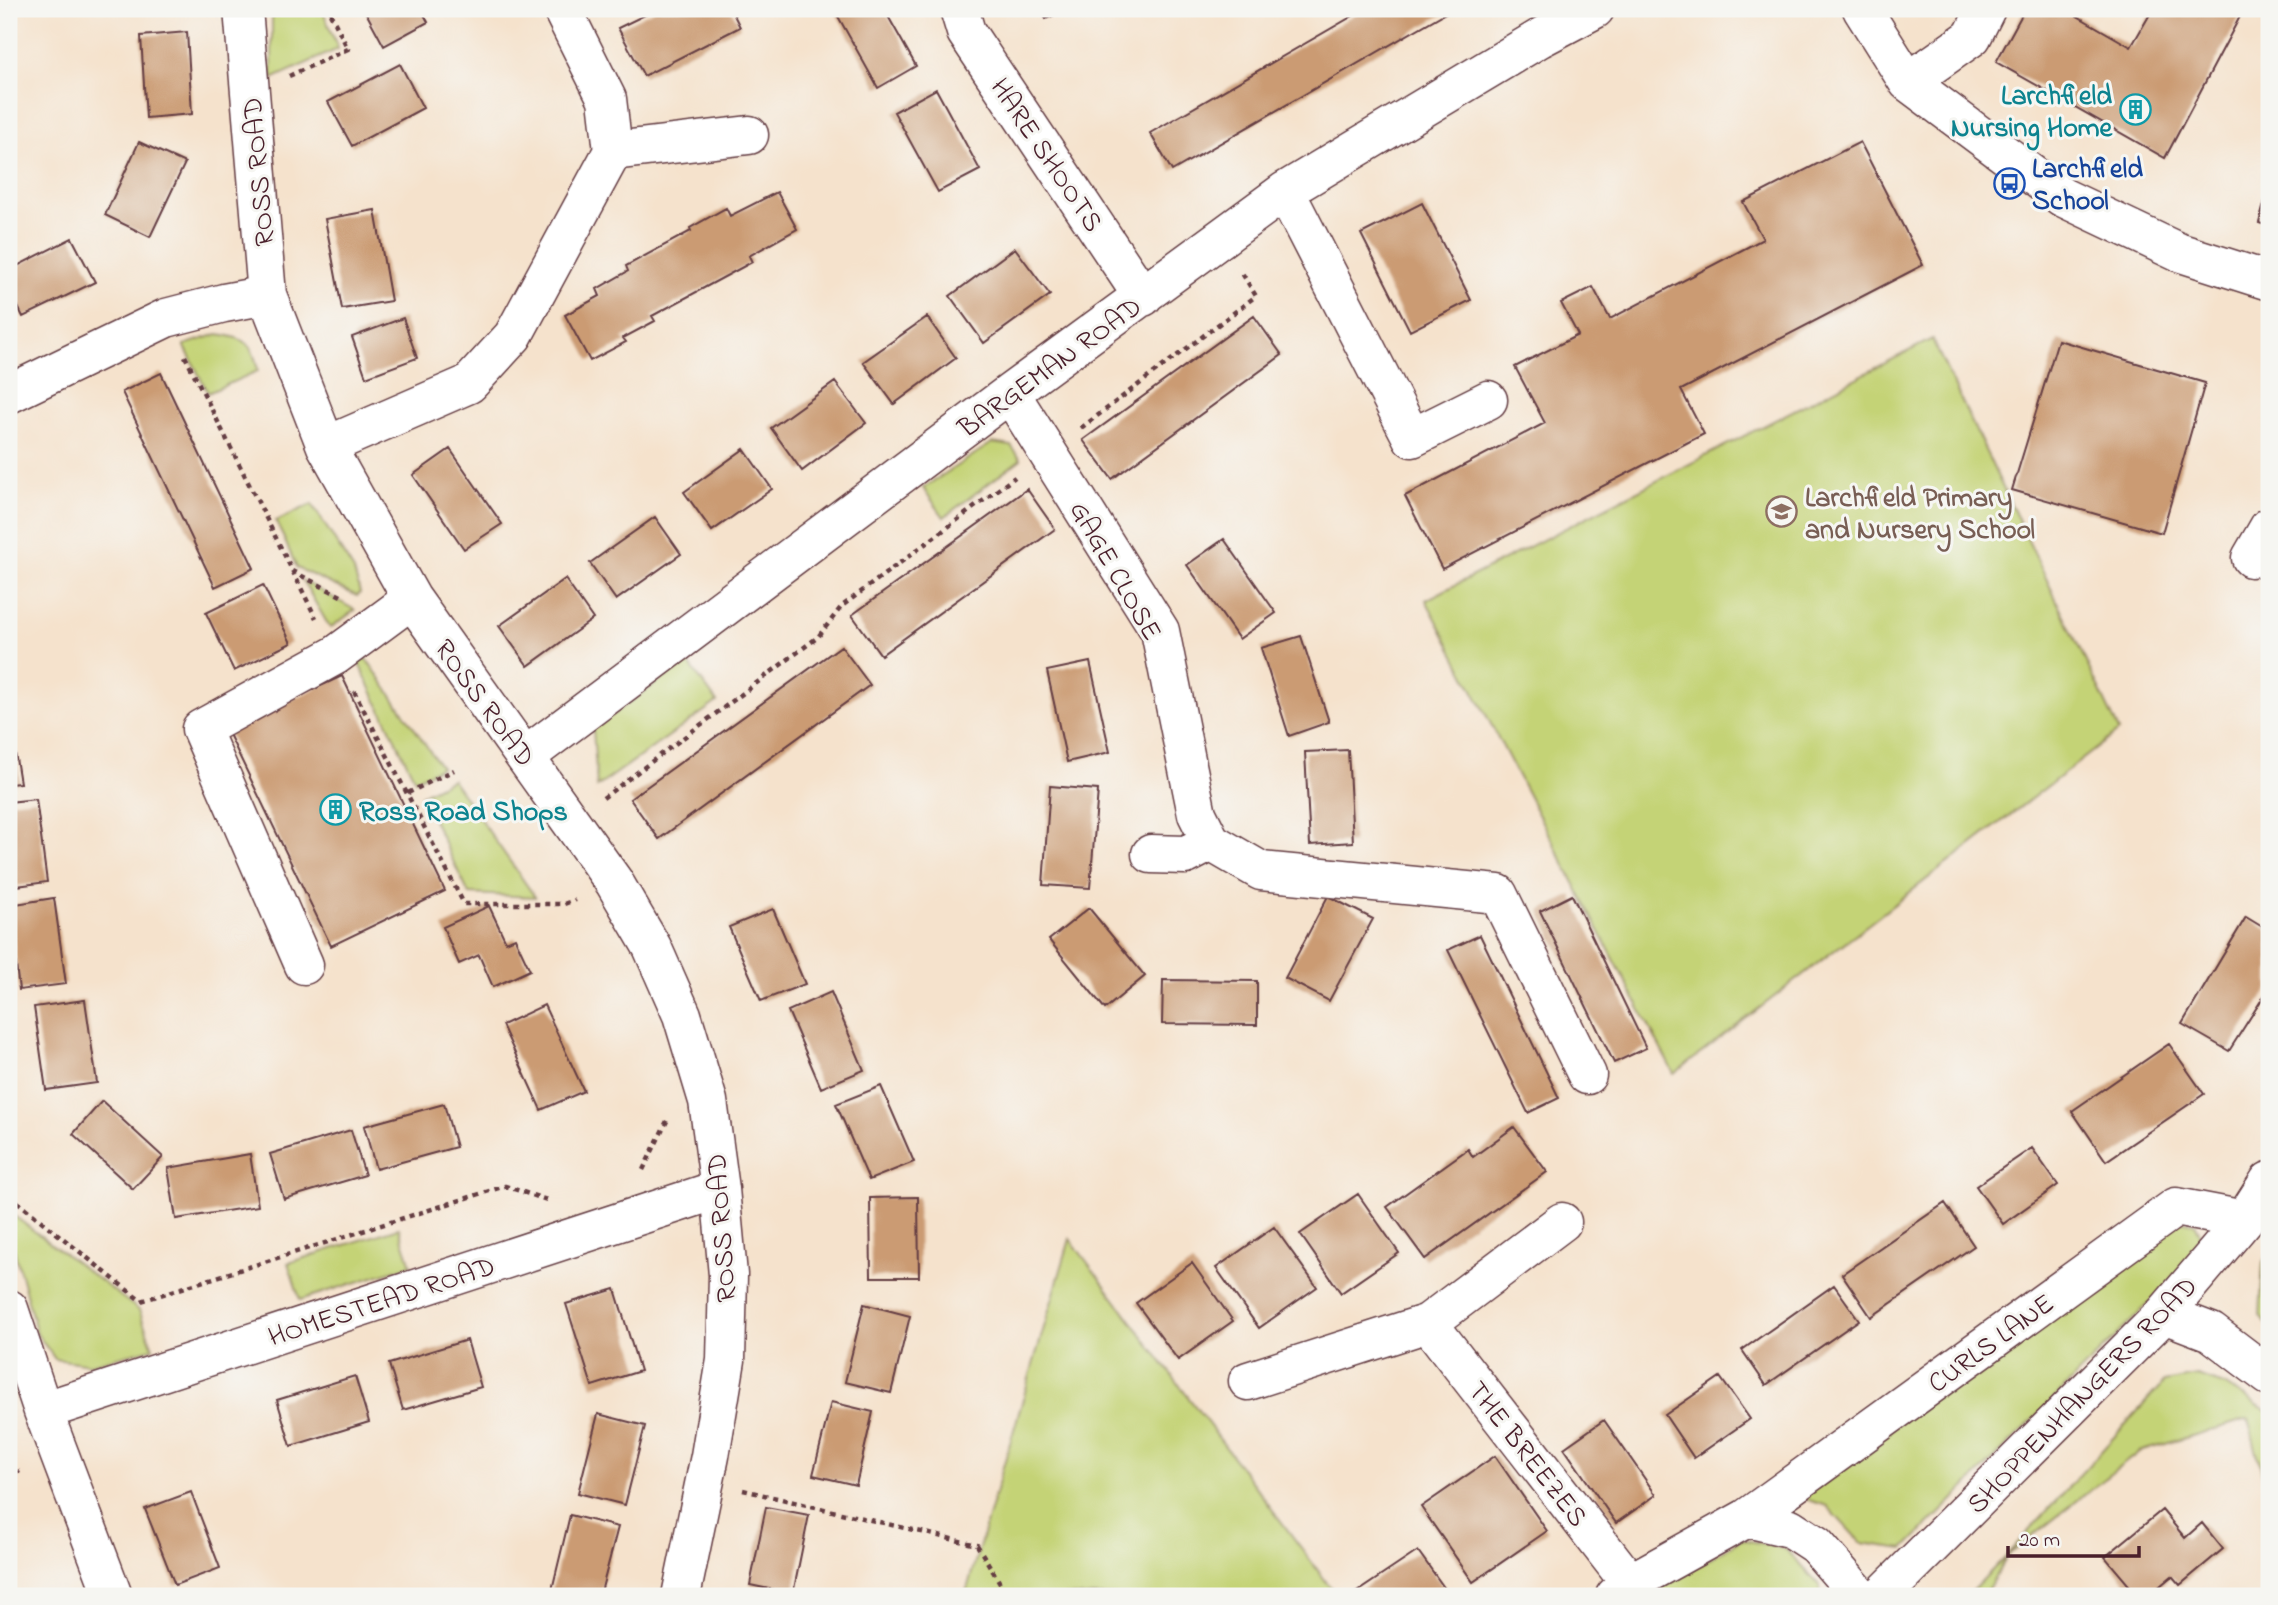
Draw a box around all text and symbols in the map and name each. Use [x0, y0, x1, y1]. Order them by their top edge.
street label: HARE SHOOTS [978, 71, 1112, 241]
place label: Larchfield Nursing Home [1951, 77, 2113, 151]
building icon: Larchfield Nursing Home [2118, 93, 2152, 127]
street label: ROSS ROAD [234, 96, 287, 248]
place label: Larchfield School [2032, 150, 2143, 223]
bus stop icon: Larchfield School [1992, 166, 2026, 200]
street label: BARGEMAN ROAD [950, 288, 1151, 450]
place label: Larchfield Primary and Nursery School [1805, 479, 2035, 552]
street label: GAGE CLOSE [1057, 494, 1171, 649]
school or university icon: Larchfield Primary and Nursery School [1765, 495, 1799, 529]
street label: ROSS ROAD [423, 632, 544, 776]
building icon: Ross Road Shops [319, 793, 353, 827]
place label: Ross Road Shops [359, 793, 568, 834]
street label: ROSS ROAD [698, 1152, 749, 1304]
street label: HOMESTEAD ROAD [263, 1247, 501, 1359]
street label: SHOPPENHANGERS ROAD [1959, 1268, 2208, 1525]
street label: CURLS LANE [1920, 1285, 2064, 1405]
street label: THE BREEZES [1456, 1373, 1596, 1537]
scale bar [2008, 1514, 2140, 1558]
text: 20 m [2019, 1526, 2060, 1556]

